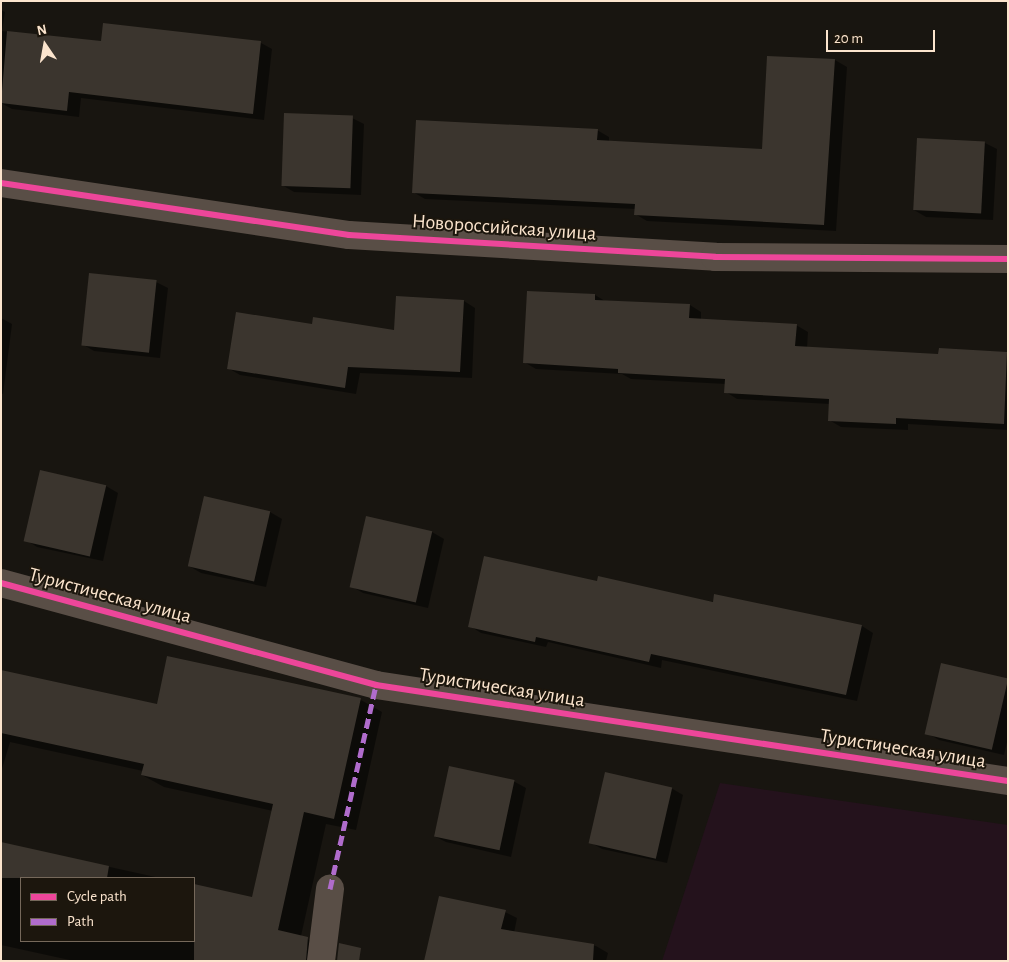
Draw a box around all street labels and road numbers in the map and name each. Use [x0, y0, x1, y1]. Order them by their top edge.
street label: Новороссийская улица [411, 210, 597, 246]
street label: Туристическая улица [26, 563, 194, 629]
street label: Туристическая улица [417, 663, 587, 713]
street label: Туристическая улица [818, 724, 988, 774]

